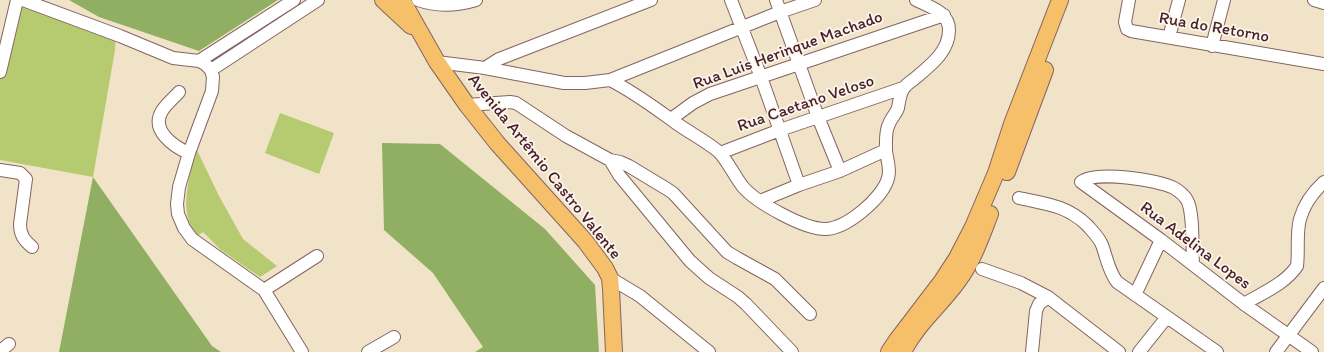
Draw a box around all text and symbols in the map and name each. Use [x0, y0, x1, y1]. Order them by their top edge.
street label: Rua Luis Herinque Machado [690, 7, 886, 95]
street label: Rua do Retorno [1157, 8, 1271, 48]
street label: Avenida Artêmio Castro Valente [463, 70, 625, 264]
street label: Rua Caetano Veloso [735, 71, 877, 137]
street label: Rua Adelina Lopes [1136, 198, 1254, 294]

